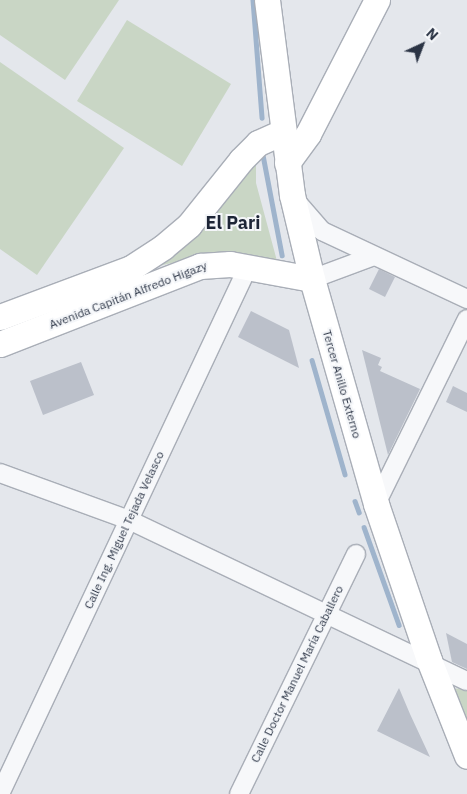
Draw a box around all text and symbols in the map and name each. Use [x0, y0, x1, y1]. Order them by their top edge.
north arrow [397, 20, 447, 70]
text: N [422, 24, 442, 44]
district label: El Pari [206, 212, 260, 234]
street label: Avenida Capitán Alfredo Higazy [47, 258, 209, 332]
street label: Tercer Anillo Externo [320, 328, 364, 440]
street label: Calle Ing. Miguel Tejada Velasco [81, 449, 167, 611]
street label: Calle Doctor Manuel María Caballero [248, 583, 346, 765]

